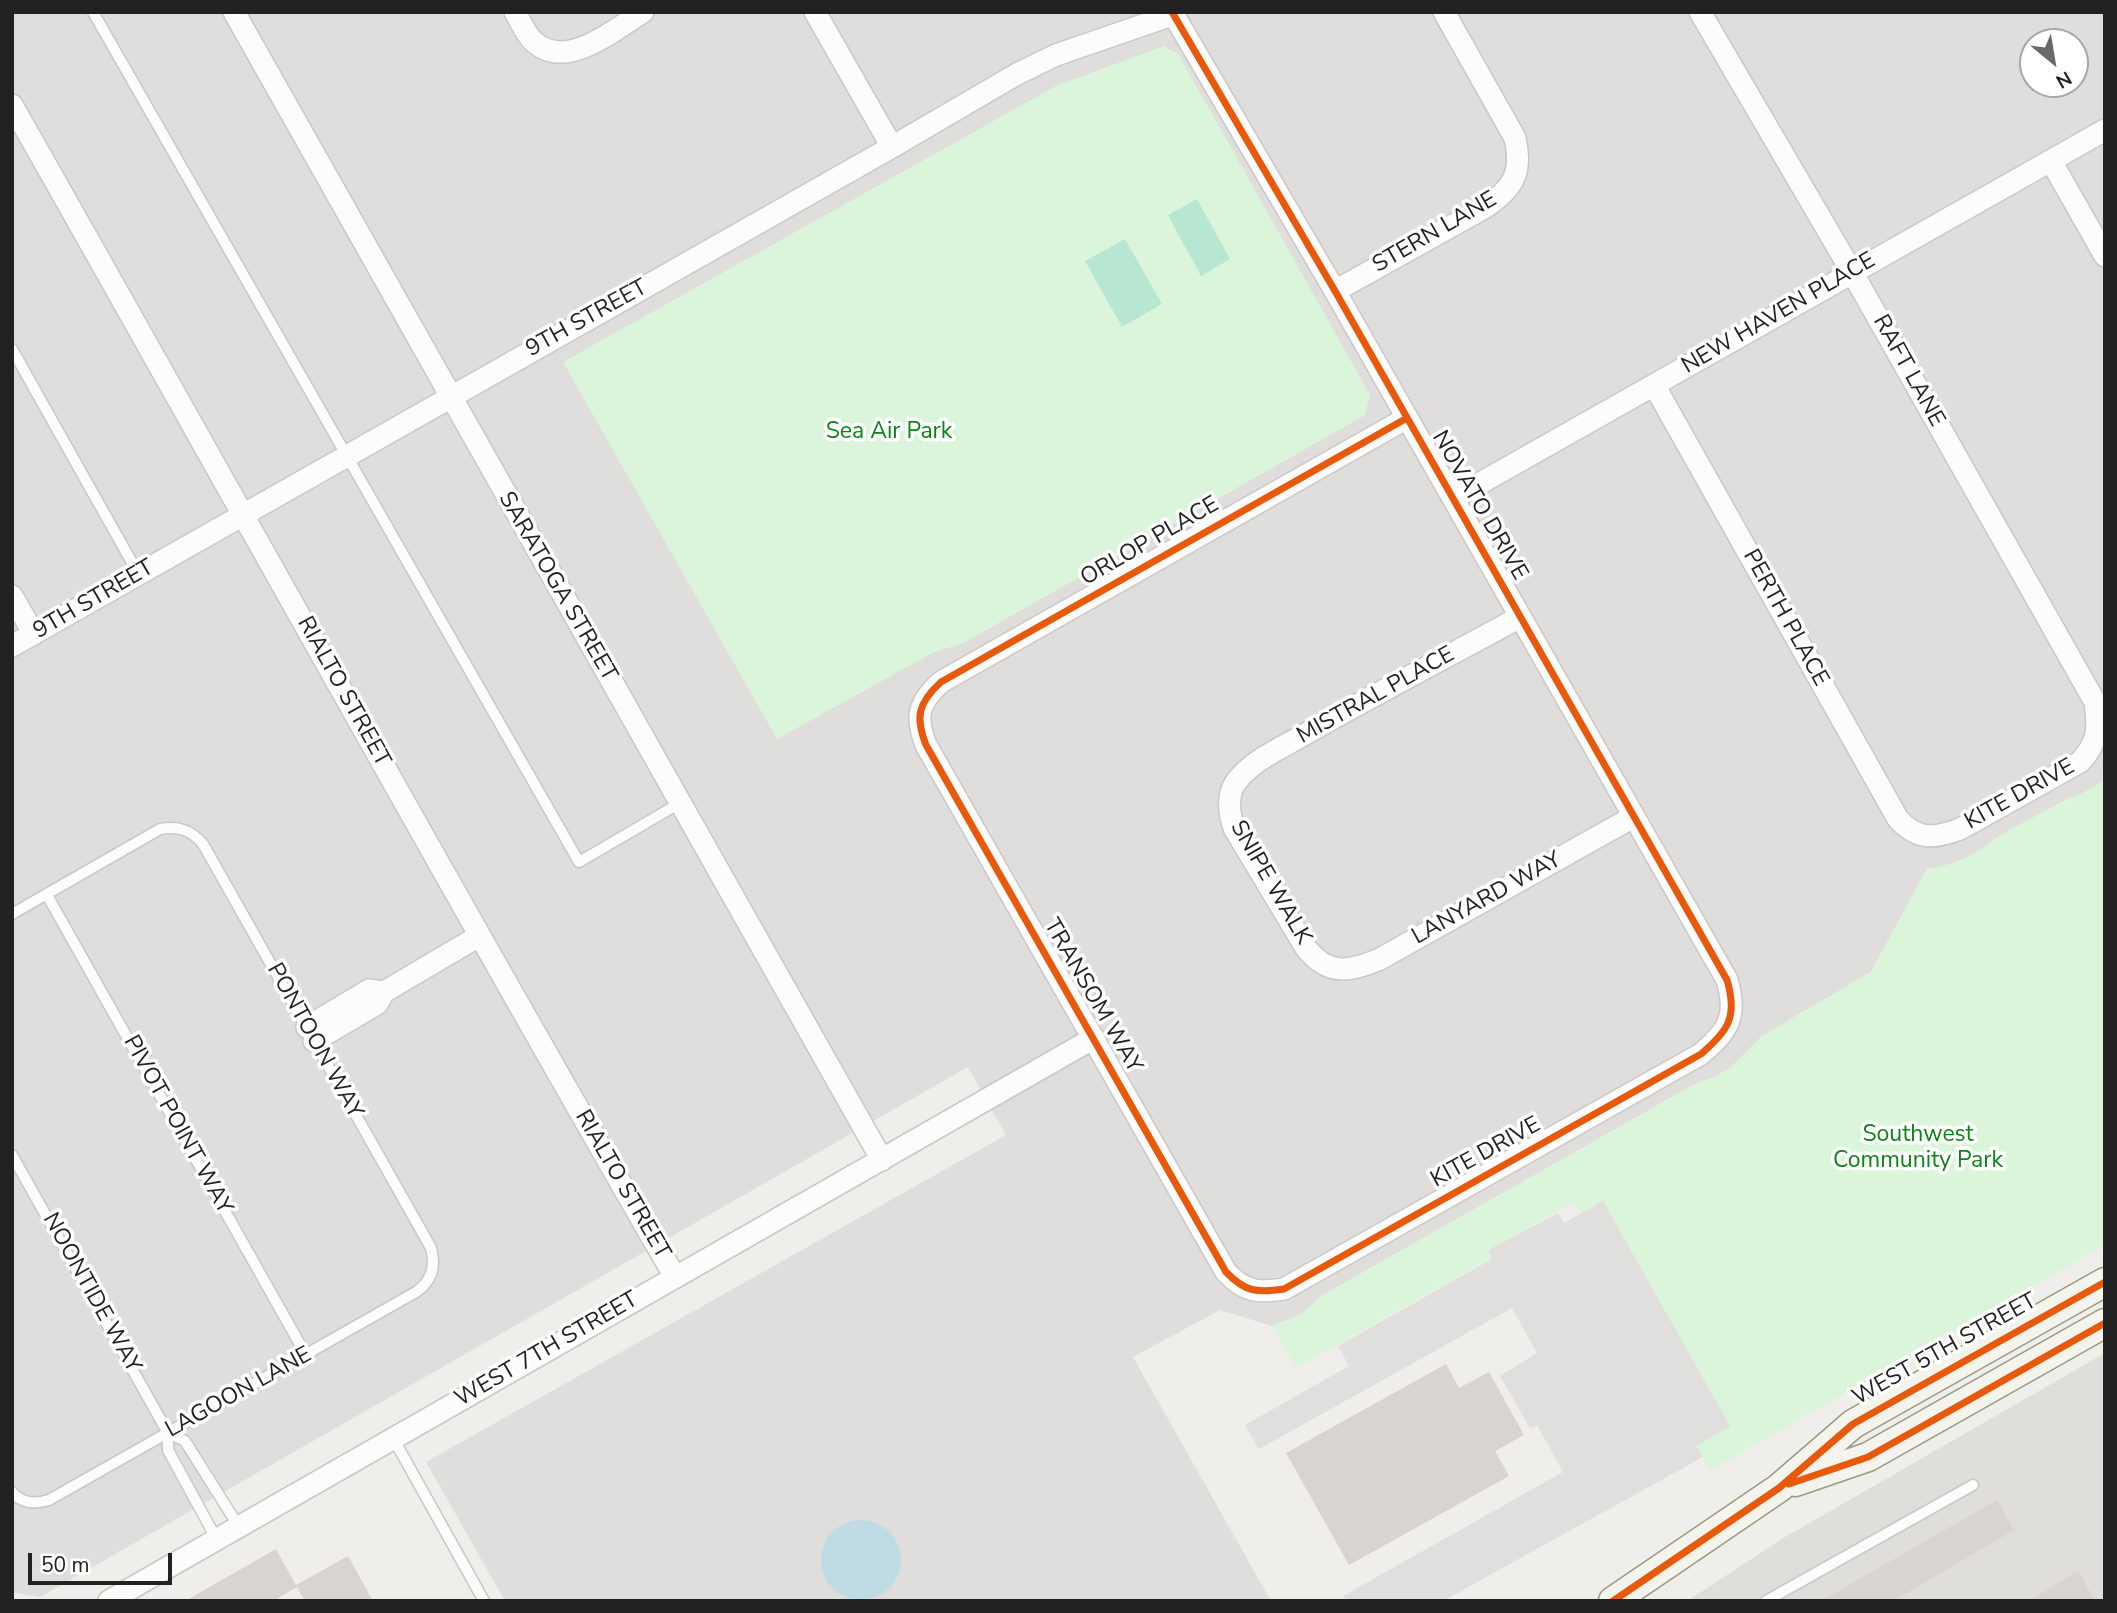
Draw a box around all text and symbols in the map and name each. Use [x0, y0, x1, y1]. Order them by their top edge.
north arrow [2019, 28, 2089, 98]
text: N [2051, 65, 2076, 94]
street label: STERN LANE [1368, 186, 1502, 280]
street label: NEW HAVEN PLACE [1677, 247, 1881, 381]
street label: 9TH STREET [522, 274, 652, 364]
street label: RAFT LANE [1866, 310, 1950, 432]
park label: Sea Air Park [826, 418, 952, 446]
street label: NOVATO DRIVE [1425, 426, 1533, 586]
street label: SARATOGA STREET [491, 487, 623, 687]
street label: ORLOP PLACE [1076, 491, 1224, 593]
street label: PERTH PLACE [1736, 545, 1834, 691]
street label: 9TH STREET [29, 554, 159, 646]
street label: RIALTO STREET [290, 612, 396, 772]
street label: MISTRAL PLACE [1293, 641, 1459, 751]
street label: KITE DRIVE [1960, 754, 2080, 836]
street label: SNIPE WALK [1223, 816, 1317, 950]
street label: LANYARD WAY [1408, 847, 1566, 951]
street label: TRANSOM WAY [1037, 914, 1147, 1078]
street label: PONTOON WAY [260, 959, 368, 1123]
street label: PIVOT POINT WAY [116, 1031, 238, 1219]
street label: RIALTO STREET [568, 1106, 676, 1264]
street label: KITE DRIVE [1426, 1112, 1546, 1194]
park label: Southwest Community Park [1833, 1121, 2003, 1175]
street label: NOONTIDE WAY [36, 1208, 146, 1378]
street label: WEST 7TH STREET [451, 1286, 643, 1414]
street label: WEST 5TH STREET [1848, 1288, 2042, 1412]
street label: LAGOON LANE [161, 1342, 317, 1444]
scale bar [32, 1540, 175, 1584]
text: 50 m [41, 1551, 90, 1579]

